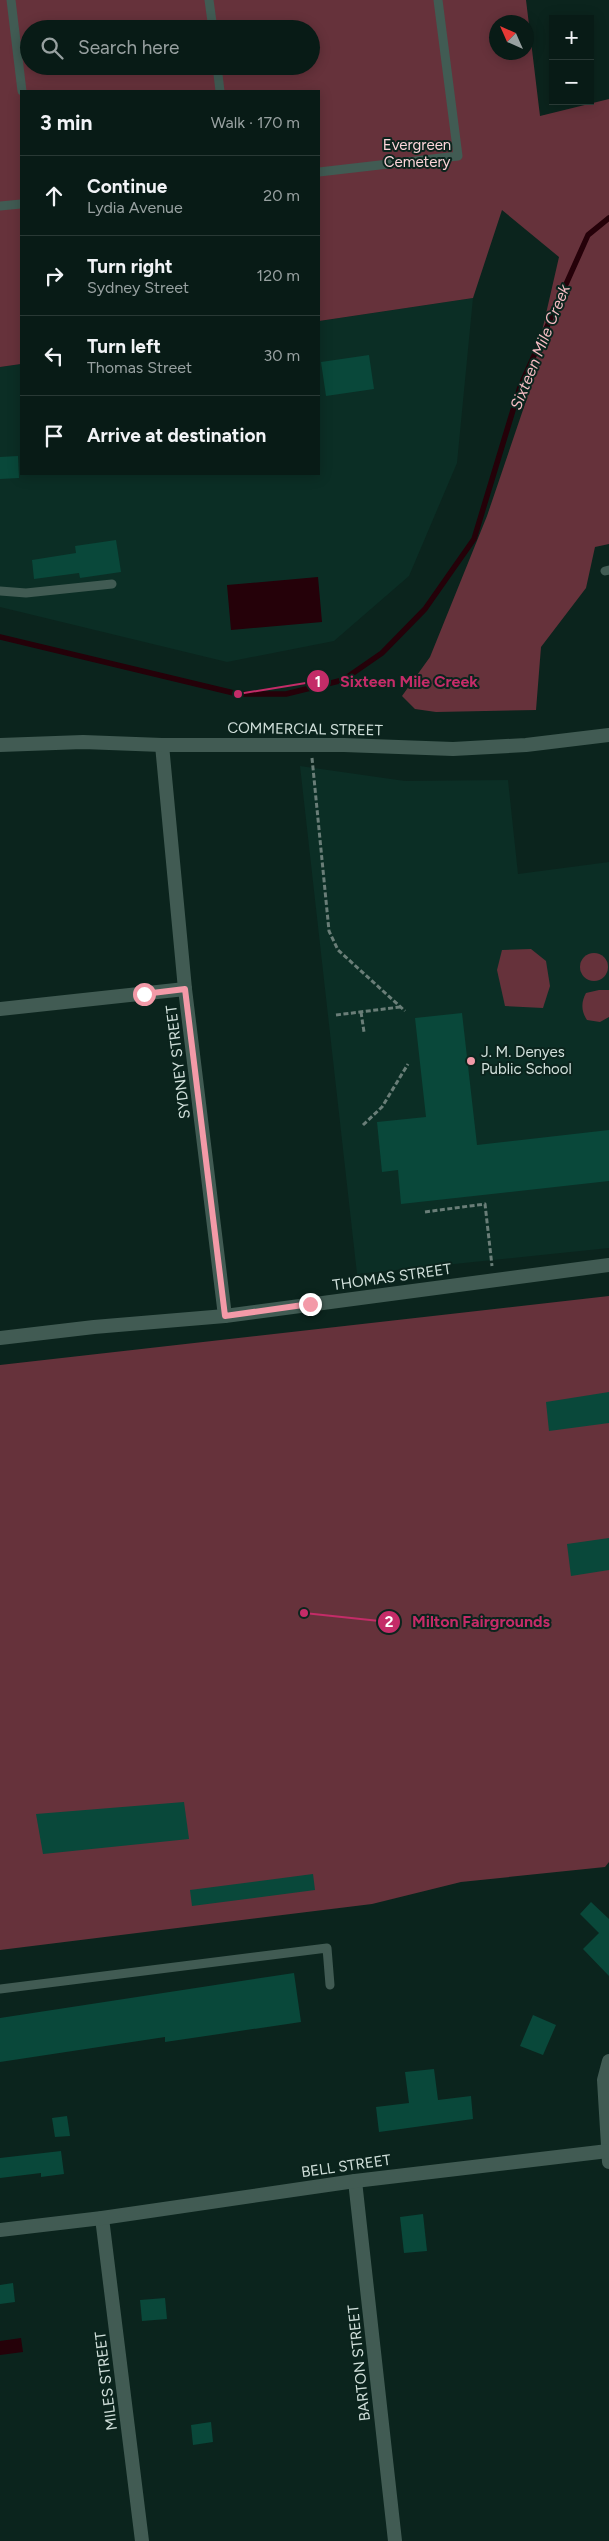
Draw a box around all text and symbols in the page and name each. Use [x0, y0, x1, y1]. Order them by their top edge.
north arrow [489, 15, 534, 60]
map controls [549, 15, 594, 105]
button: + [549, 15, 594, 60]
search box [20, 20, 320, 75]
icon: search [38, 34, 66, 62]
text: Search here [78, 36, 180, 59]
button: − [549, 60, 594, 105]
text: 3 min [40, 110, 92, 135]
text: Walk · 170 m [211, 113, 300, 132]
park label: Evergreen Cemetery [383, 136, 451, 171]
text: Continue [87, 175, 167, 198]
icon: ahead [40, 182, 68, 210]
text: 20 m [263, 186, 300, 205]
text: Lydia Avenue [87, 198, 183, 217]
text: Turn right [87, 255, 173, 278]
icon: right [40, 262, 68, 290]
text: 120 m [257, 266, 300, 285]
text: Sydney Street [87, 278, 189, 297]
water label: Sixteen Mile Creek [506, 280, 574, 412]
text: Turn left [87, 335, 161, 358]
icon: left [40, 342, 68, 370]
text: 30 m [263, 346, 300, 365]
text: Thomas Street [87, 358, 192, 377]
icon: arrive [40, 422, 68, 450]
text: Arrive at destination [87, 424, 266, 447]
callout: Sixteen Mile Creek [305, 666, 488, 697]
text: Sixteen Mile Creek [340, 672, 478, 691]
text: 1 [315, 673, 321, 691]
street label: COMMERCIAL STREET [227, 719, 384, 739]
route start [133, 983, 156, 1006]
street label: SYDNEY STREET [162, 1003, 194, 1120]
place label: J. M. Denyes Public School [481, 1043, 572, 1078]
marker: J. M. Denyes Public School [465, 1055, 477, 1067]
street label: THOMAS STREET [331, 1260, 453, 1294]
route end [299, 1293, 322, 1316]
callout: Milton Fairgrounds [377, 1606, 560, 1637]
text: Milton Fairgrounds [412, 1612, 551, 1631]
text: 2 [385, 1613, 394, 1631]
street label: BELL STREET [300, 2151, 393, 2181]
street label: BARTON STREET [344, 2303, 374, 2422]
street label: MILES STREET [91, 2330, 121, 2431]

